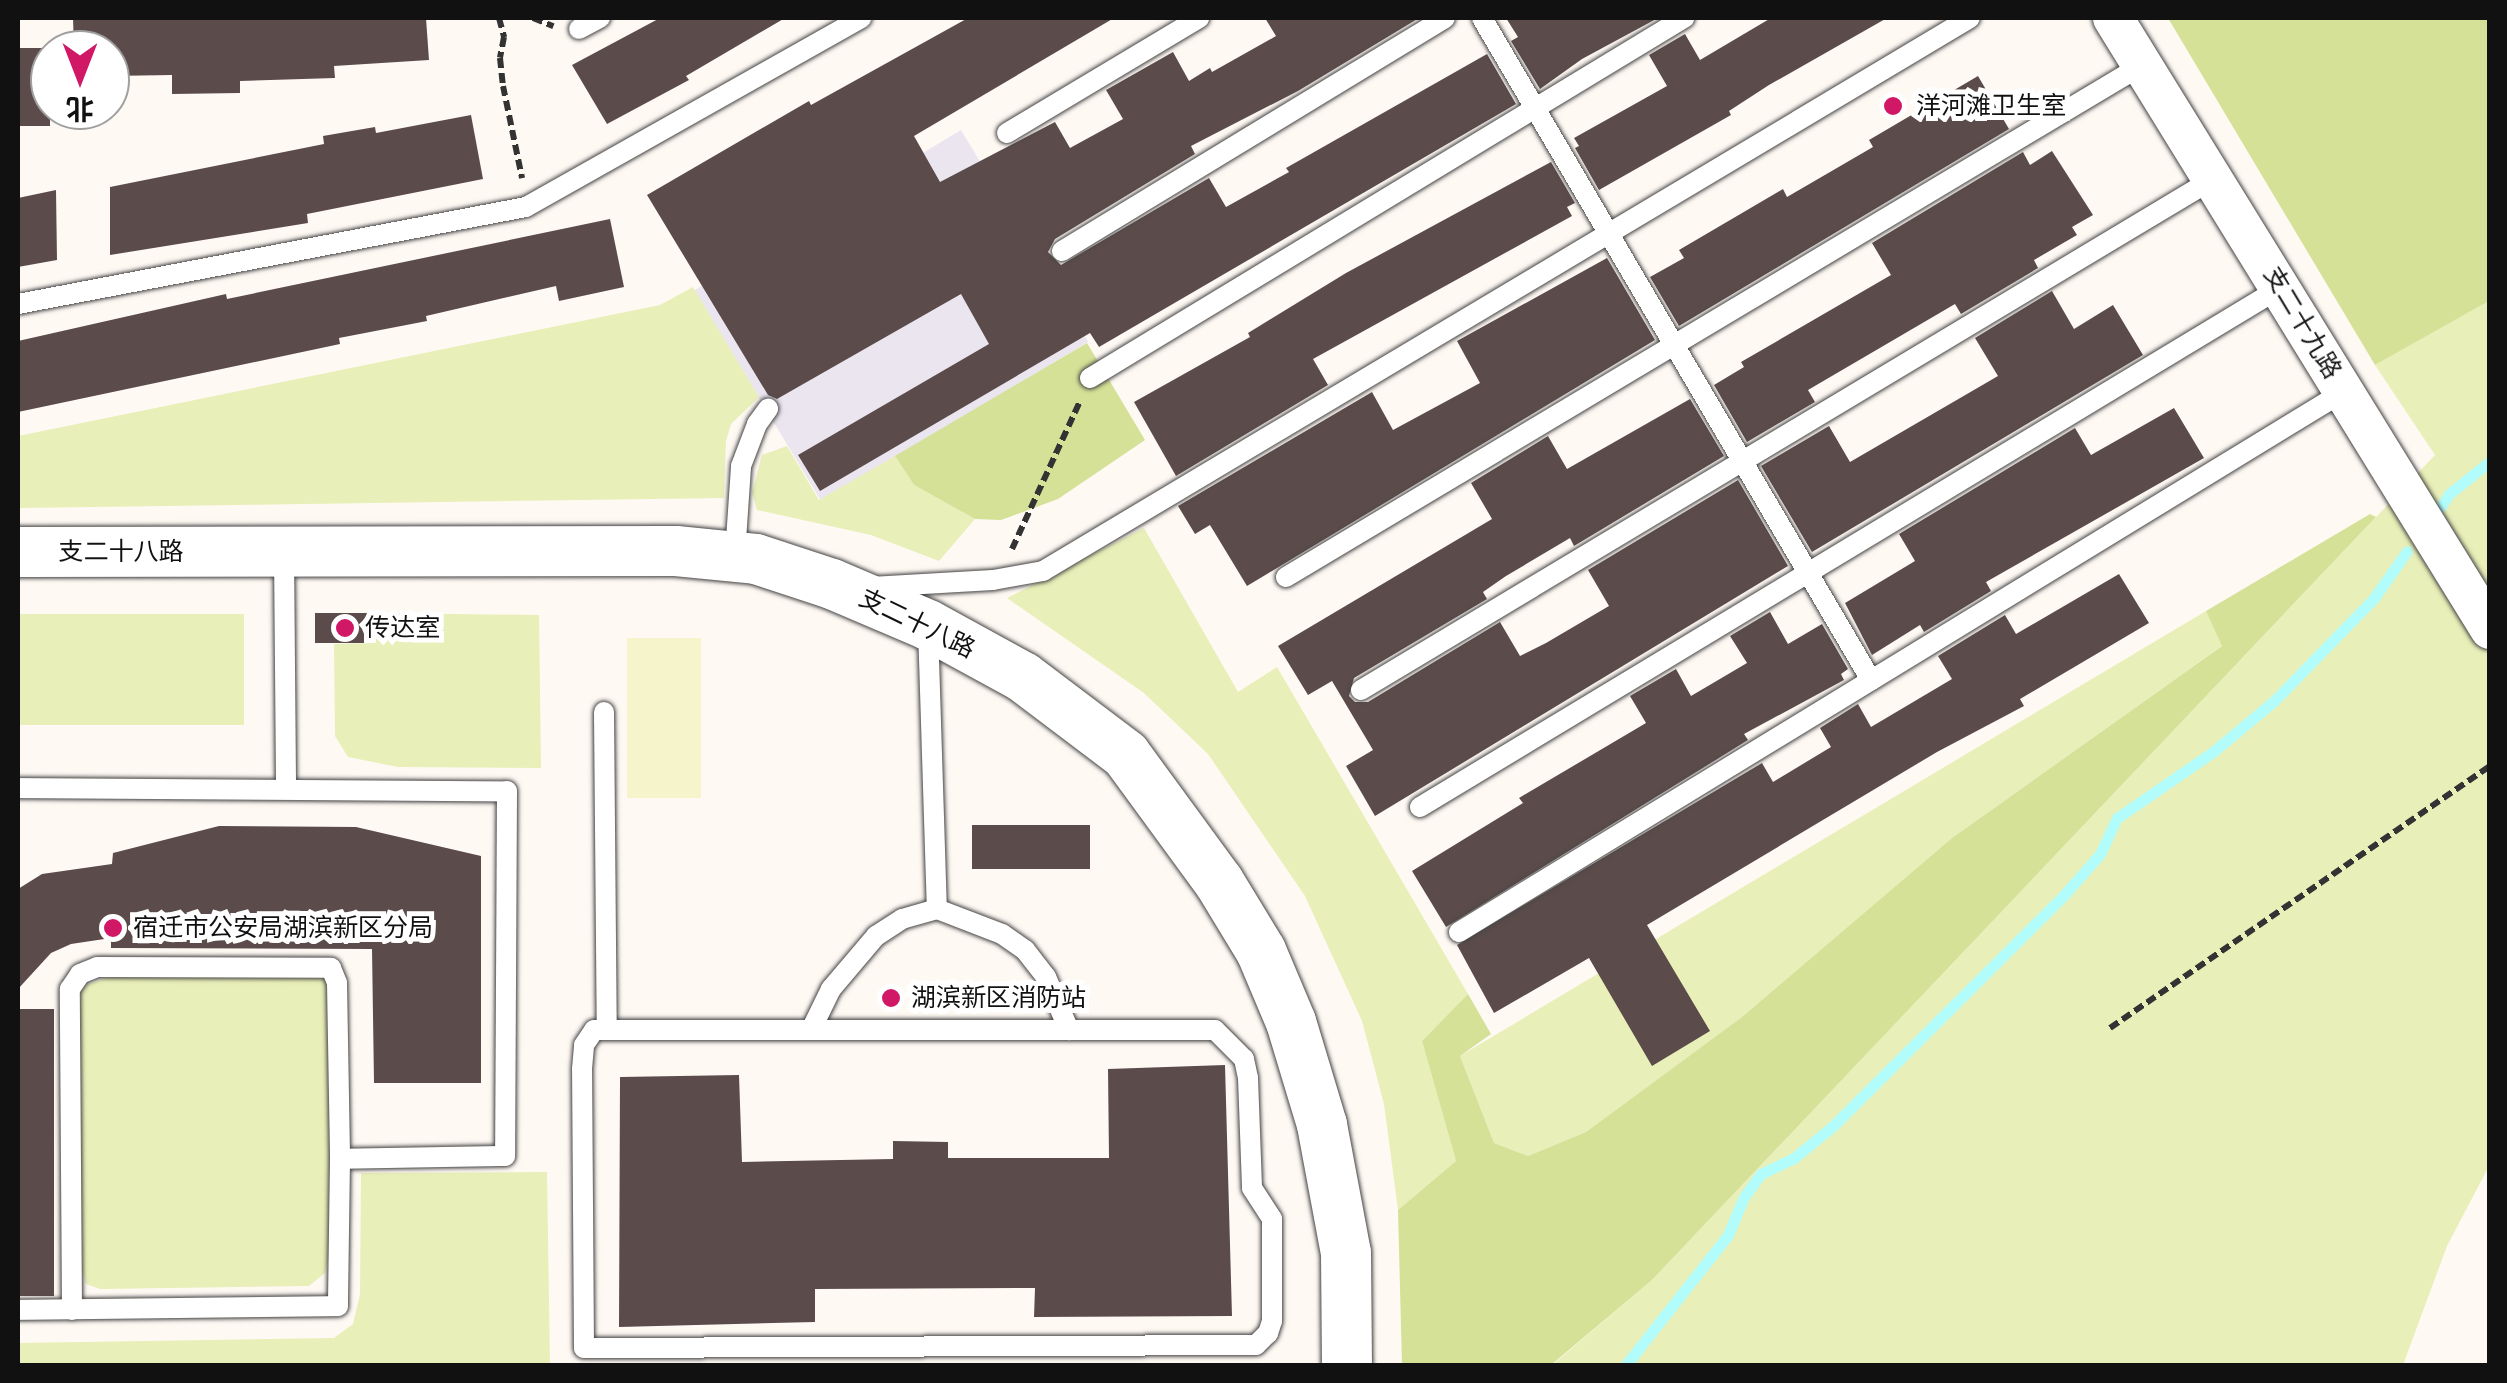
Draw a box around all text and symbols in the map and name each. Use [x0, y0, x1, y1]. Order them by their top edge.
north arrow [30, 30, 130, 130]
place label: 洋河滩卫生室 [1916, 91, 2066, 121]
text: 北 [66, 92, 94, 125]
marker: 洋河滩卫生室 [1880, 93, 1906, 119]
street label: 支二十九路 [2257, 262, 2347, 384]
street label: 支二十八路 [59, 537, 183, 567]
street label: 支二十八路 [854, 583, 980, 665]
place label: 传达室 [365, 613, 440, 643]
marker: 传达室 [334, 617, 356, 639]
place label: 宿迁市公安局湖滨新区分局 [133, 913, 433, 943]
marker: 宿迁市公安局湖滨新区分局 [102, 917, 124, 939]
place label: 湖滨新区消防站 [911, 983, 1086, 1013]
marker: 湖滨新区消防站 [880, 987, 902, 1009]

